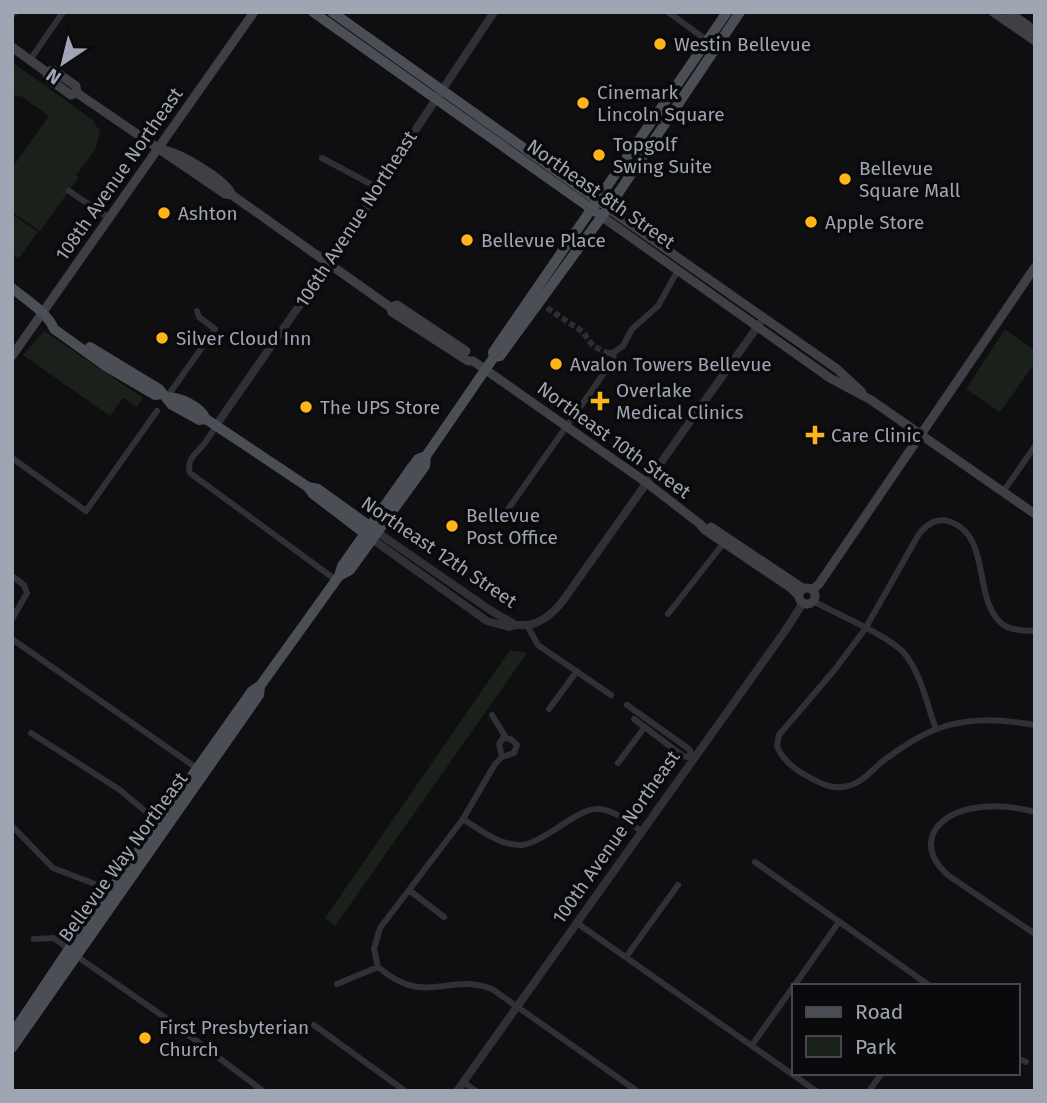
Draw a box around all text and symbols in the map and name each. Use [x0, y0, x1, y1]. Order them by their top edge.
north arrow [28, 28, 98, 98]
place label: Westin Bellevue [674, 33, 811, 56]
marker: Westin Bellevue [652, 36, 668, 52]
text: N [42, 63, 65, 90]
place label: Cinemark Lincoln Square [597, 81, 725, 126]
street label: 108th Avenue Northeast [51, 83, 188, 265]
marker: Cinemark Lincoln Square [575, 95, 591, 111]
street label: 106th Avenue Northeast [290, 126, 422, 311]
place label: Topgolf Swing Suite [613, 133, 712, 178]
street label: Northeast 8th Street [523, 134, 680, 254]
marker: Topgolf Swing Suite [591, 147, 607, 163]
place label: Bellevue Square Mall [859, 157, 961, 202]
marker: Bellevue Square Mall [837, 171, 853, 187]
place label: Ashton [178, 202, 238, 225]
marker: Ashton [156, 205, 172, 221]
place label: Apple Store [825, 211, 924, 234]
marker: Apple Store [803, 214, 819, 230]
place label: Bellevue Place [481, 229, 606, 252]
marker: Bellevue Place [459, 232, 475, 248]
place label: Silver Cloud Inn [176, 327, 311, 350]
marker: Silver Cloud Inn [154, 330, 170, 346]
place label: Avalon Towers Bellevue [570, 353, 772, 376]
marker: Avalon Towers Bellevue [548, 356, 564, 372]
street label: Northeast 10th Street [533, 377, 695, 503]
place label: Overlake Medical Clinics [616, 379, 743, 424]
marker: Overlake Medical Clinics [590, 391, 610, 411]
place label: The UPS Store [320, 396, 440, 419]
marker: The UPS Store [298, 399, 314, 415]
place label: Care Clinic [831, 424, 921, 447]
marker: Care Clinic [805, 425, 825, 445]
street label: Northeast 12th Street [357, 491, 521, 613]
place label: Bellevue Post Office [466, 504, 558, 549]
marker: Bellevue Post Office [444, 518, 460, 534]
street label: 100th Avenue Northeast [548, 746, 685, 928]
street label: Bellevue Way Northeast [54, 768, 192, 946]
legend [792, 984, 1019, 1075]
text: Road [855, 999, 903, 1025]
place label: First Presbyterian Church [159, 1016, 309, 1061]
marker: First Presbyterian Church [137, 1030, 153, 1046]
text: Park [855, 1034, 897, 1060]

